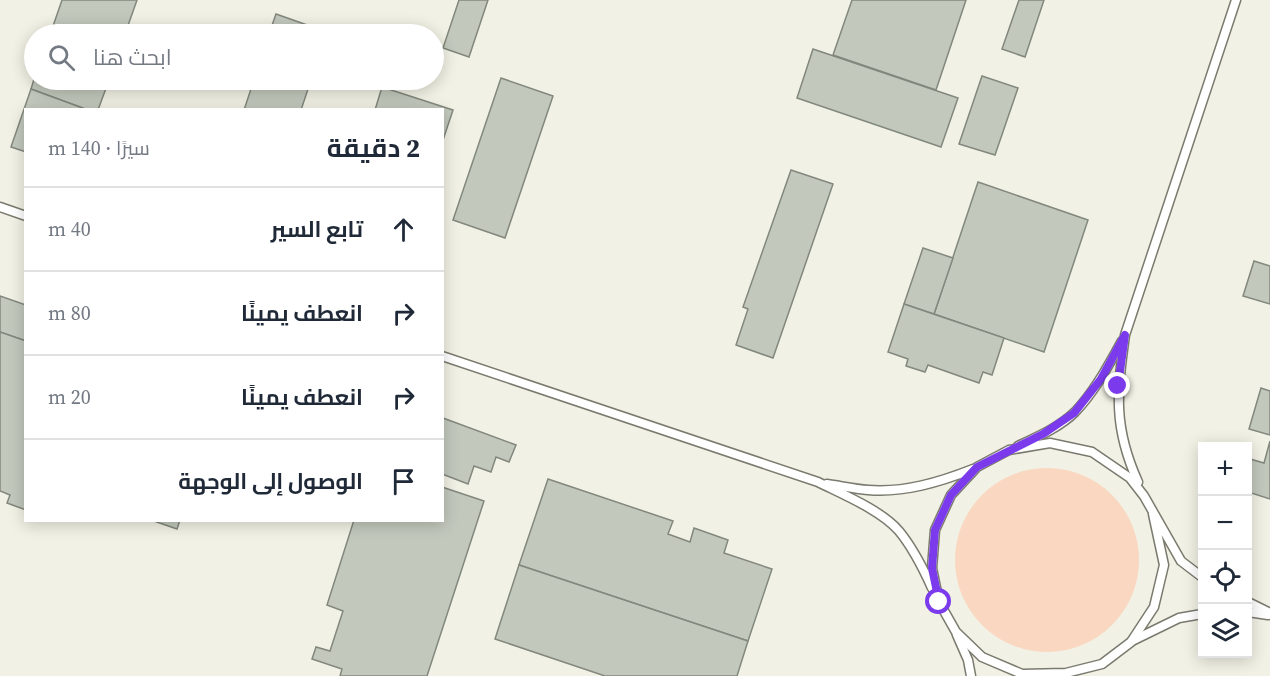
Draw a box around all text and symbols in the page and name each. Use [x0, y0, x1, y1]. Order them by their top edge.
search box [24, 24, 444, 90]
icon: search [45, 41, 78, 74]
text: ابحث هنا [93, 42, 172, 72]
text: 2 دقيقة [327, 130, 420, 166]
text: سيرًا · 140 m [48, 134, 150, 162]
icon: ahead [387, 213, 420, 246]
text: تابع السير [271, 214, 363, 244]
text: 40 m [48, 215, 91, 243]
icon: right [387, 297, 420, 330]
text: انعطف يمينًا [241, 298, 363, 328]
text: 80 m [48, 299, 91, 327]
route end [1104, 372, 1130, 398]
icon: right [387, 381, 420, 414]
text: انعطف يمينًا [241, 382, 363, 412]
text: 20 m [48, 383, 91, 411]
map controls [1198, 442, 1252, 658]
button: + [1198, 442, 1252, 496]
icon: arrive [387, 465, 420, 498]
text: الوصول إلى الوجهة [178, 466, 363, 496]
button: − [1198, 496, 1252, 550]
button: locate [1198, 550, 1252, 604]
route start [925, 588, 951, 614]
button: layers [1198, 604, 1252, 658]

